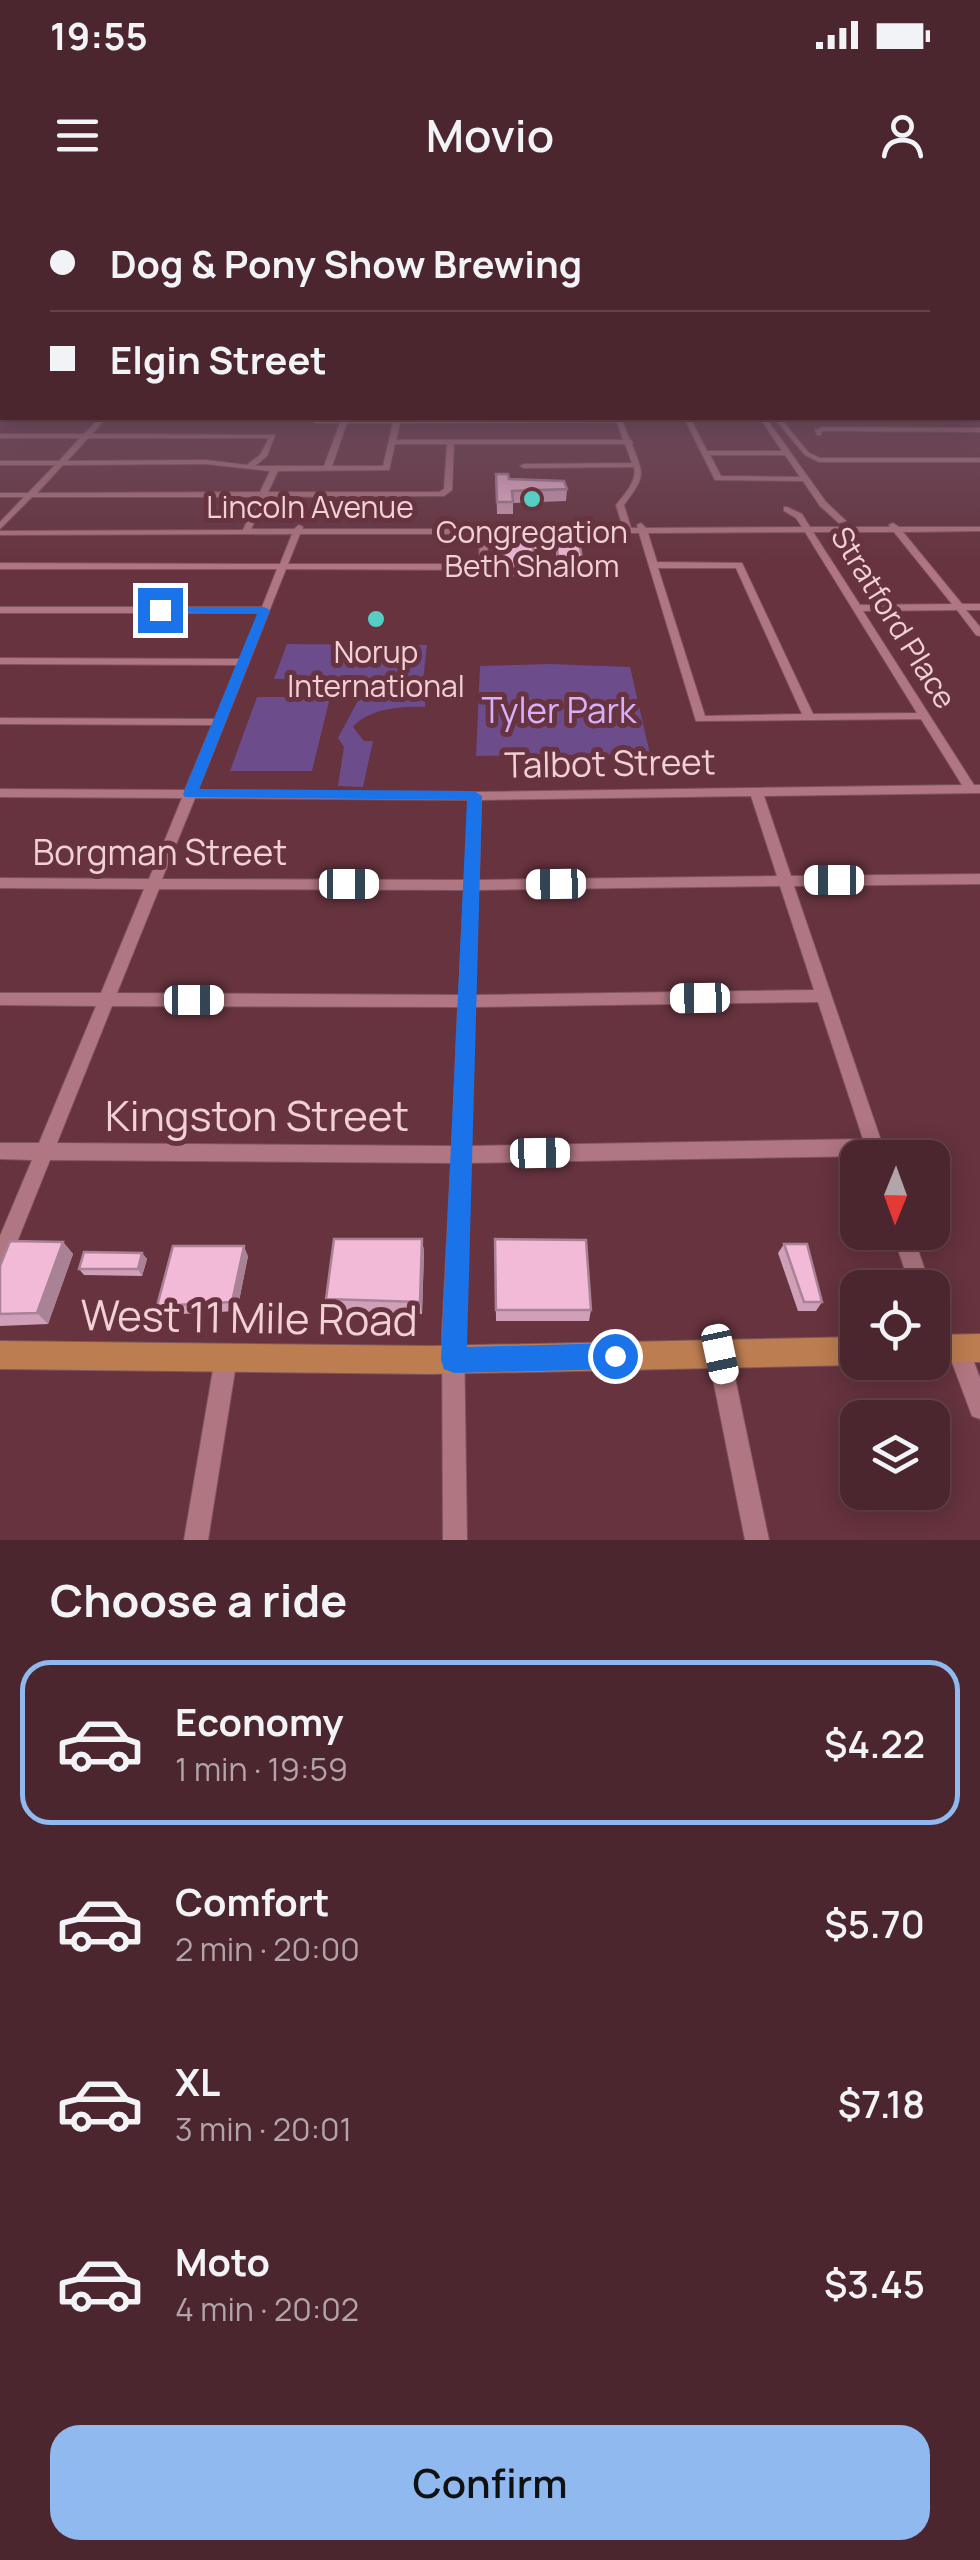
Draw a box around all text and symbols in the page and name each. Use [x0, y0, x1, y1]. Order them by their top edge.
text: 19:55 [50, 9, 148, 61]
text: Movio [426, 104, 554, 166]
icon: menu [50, 108, 105, 163]
icon: person [875, 108, 930, 163]
text: Dog & Pony Show Brewing [110, 237, 582, 289]
text: Elgin Street [110, 333, 327, 385]
street label: Lincoln Avenue [206, 486, 414, 527]
marker: Congregation Beth Shalom [521, 488, 543, 510]
place label: Congregation Beth Shalom [436, 511, 628, 586]
street label: Stratford Place [822, 519, 966, 716]
route end [138, 588, 183, 633]
marker: Norup International [365, 608, 387, 630]
place label: Norup International [287, 631, 465, 706]
park label: Tyler Park [482, 686, 638, 734]
street label: Talbot Street [504, 737, 716, 789]
street label: Borgman Street [33, 828, 287, 876]
car [804, 865, 864, 895]
car [526, 868, 586, 900]
car [319, 869, 379, 899]
car [670, 982, 730, 1014]
car [164, 985, 224, 1015]
street label: Kingston Street [105, 1086, 409, 1144]
car [510, 1137, 570, 1169]
north arrow [840, 1140, 950, 1250]
map controls [840, 1140, 950, 1510]
button: locate [840, 1270, 950, 1380]
street label: West 11 Mile Road [80, 1285, 418, 1349]
car [699, 1322, 741, 1386]
route start [593, 1334, 638, 1379]
button: layers [840, 1400, 950, 1510]
text: Choose a ride [50, 1569, 347, 1631]
text: Economy [175, 1695, 344, 1747]
icon: car [55, 1698, 145, 1788]
text: $4.22 [824, 1717, 925, 1769]
text: 1 min · 19:59 [175, 1747, 348, 1791]
text: Comfort [175, 1875, 329, 1927]
icon: car [55, 1878, 145, 1968]
text: $5.70 [824, 1897, 925, 1949]
text: 2 min · 20:00 [175, 1927, 360, 1971]
text: XL [175, 2055, 220, 2107]
icon: car [55, 2058, 145, 2148]
text: $7.18 [838, 2077, 925, 2129]
text: 3 min · 20:01 [175, 2107, 352, 2151]
text: Moto [175, 2235, 270, 2287]
icon: car [55, 2238, 145, 2328]
text: $3.45 [824, 2257, 925, 2309]
text: 4 min · 20:02 [175, 2287, 359, 2331]
button: Confirm [50, 2425, 930, 2540]

